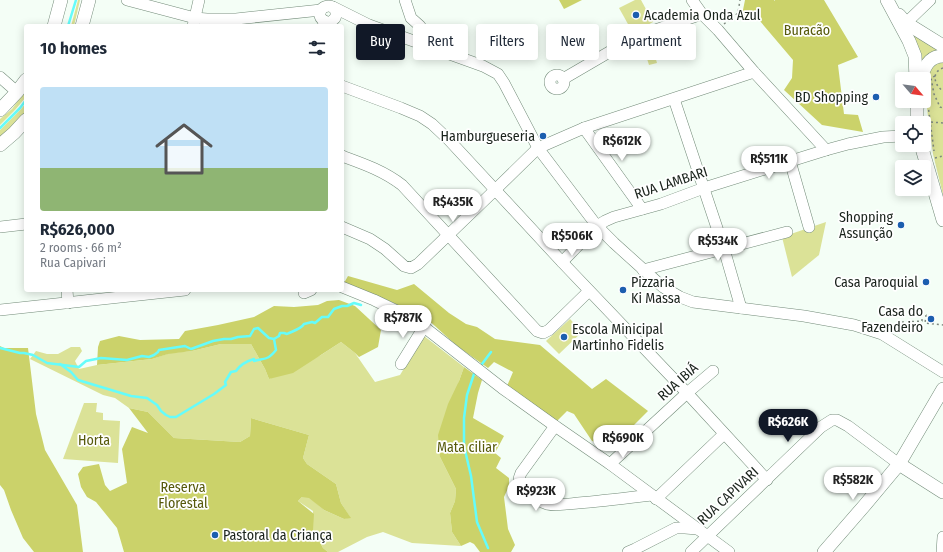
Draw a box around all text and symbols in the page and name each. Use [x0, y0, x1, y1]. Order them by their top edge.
place label: Academia Onda Azul [644, 7, 761, 24]
marker: Academia Onda Azul [631, 10, 641, 20]
park label: Buracão [784, 22, 830, 39]
chip: Buy [356, 24, 405, 60]
chip: Rent [413, 24, 468, 60]
chip: Filters [476, 24, 538, 60]
chip: New [546, 24, 599, 60]
chip: Apartment [607, 24, 696, 60]
icon: filters [306, 37, 328, 59]
text: 10 homes [40, 38, 107, 59]
north arrow [895, 72, 931, 108]
map controls [895, 72, 931, 196]
place label: BD Shopping [795, 89, 868, 106]
marker: BD Shopping [871, 92, 881, 102]
icon: home [148, 113, 220, 185]
button: locate [895, 116, 931, 152]
place label: Hamburgueseria [441, 128, 535, 145]
pin: R$612K [589, 128, 655, 162]
marker: Hamburgueseria [538, 131, 548, 141]
text: R$612K [603, 133, 641, 148]
pin: R$511K [736, 146, 802, 180]
text: R$511K [750, 151, 788, 166]
button: layers [895, 160, 931, 196]
street label: RUA LAMBARI [632, 163, 710, 203]
pin: R$435K [420, 189, 486, 223]
text: R$435K [433, 194, 473, 209]
place label: Shopping Assunção [839, 209, 893, 242]
text: R$626,000 [40, 219, 115, 240]
marker: Shopping Assunção [896, 220, 906, 230]
pin: R$506K [539, 223, 605, 257]
text: R$506K [551, 228, 593, 243]
pin: R$534K [685, 228, 751, 262]
text: R$534K [698, 233, 738, 248]
text: 2 rooms · 66 m² [40, 240, 122, 255]
text: Rua Capivari [40, 255, 106, 270]
place label: Pizzaria Ki Massa [631, 274, 681, 307]
place label: Casa Paroquial [834, 274, 918, 291]
marker: Casa Paroquial [921, 277, 931, 287]
marker: Pizzaria Ki Massa [618, 285, 628, 295]
place label: Casa do Fazendeiro [861, 303, 923, 336]
pin: R$787K [370, 305, 436, 339]
text: R$787K [384, 310, 422, 325]
marker: Casa do Fazendeiro [926, 314, 936, 324]
place label: Escola Minicipal Martinho Fidelis [572, 321, 664, 354]
marker: Escola Minicipal Martinho Fidelis [559, 332, 569, 342]
street label: RUA IBIÁ [654, 358, 702, 405]
pin: R$626K [755, 409, 821, 443]
text: R$626K [768, 414, 808, 429]
pin: R$690K [590, 425, 656, 459]
text: R$690K [602, 430, 644, 445]
park label: Horta [78, 432, 110, 449]
park label: Mata ciliar [437, 439, 497, 456]
street label: RUA CAPIVARI [694, 463, 762, 529]
pin: R$582K [820, 467, 886, 501]
text: R$582K [833, 472, 873, 487]
pin: R$923K [503, 478, 569, 512]
park label: Reserva Florestal [158, 479, 208, 512]
text: R$923K [516, 483, 556, 498]
place label: Pastoral da Criança [223, 527, 332, 544]
marker: Pastoral da Criança [210, 530, 220, 540]

